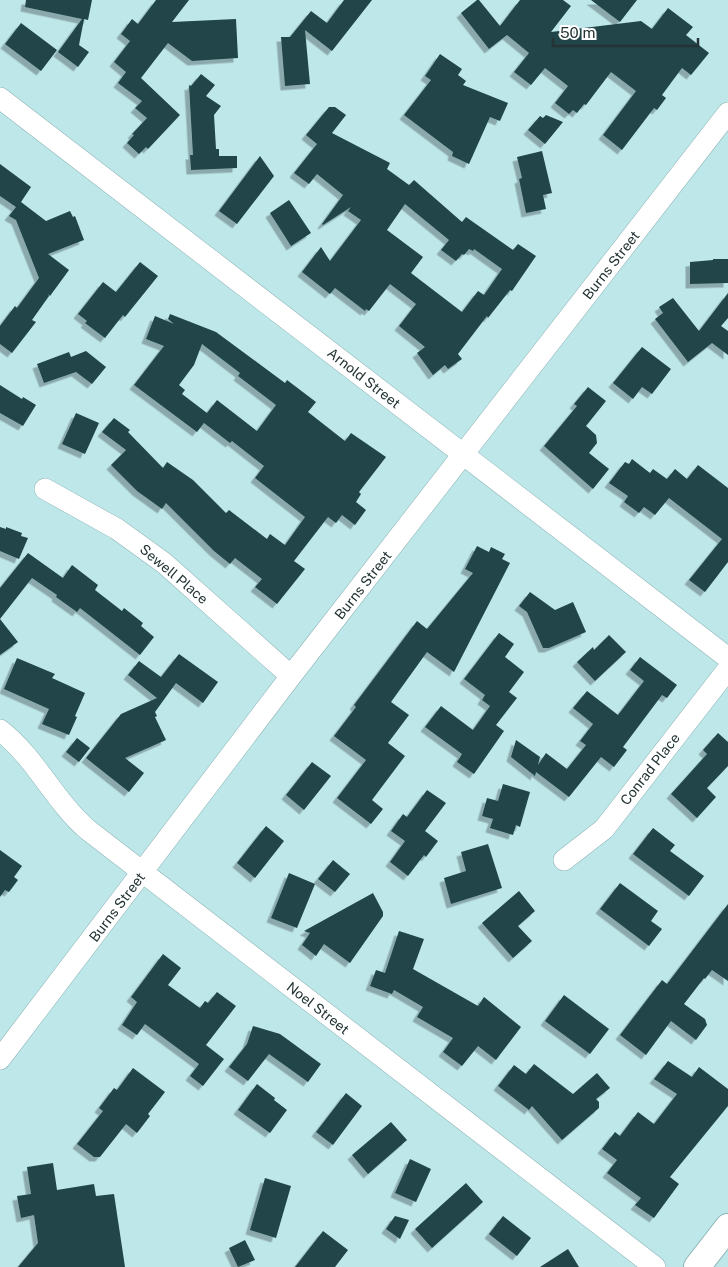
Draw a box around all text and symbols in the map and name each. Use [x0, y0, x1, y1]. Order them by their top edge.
scale bar [553, 15, 698, 47]
text: 50 m [560, 24, 595, 41]
street label: Burns Street [579, 228, 643, 302]
street label: Arnold Street [324, 345, 404, 411]
street label: Sewell Place [137, 541, 211, 607]
street label: Burns Street [331, 548, 395, 622]
street label: Conrad Place [617, 730, 683, 808]
street label: Burns Street [86, 869, 148, 945]
street label: Noel Street [284, 979, 352, 1037]

